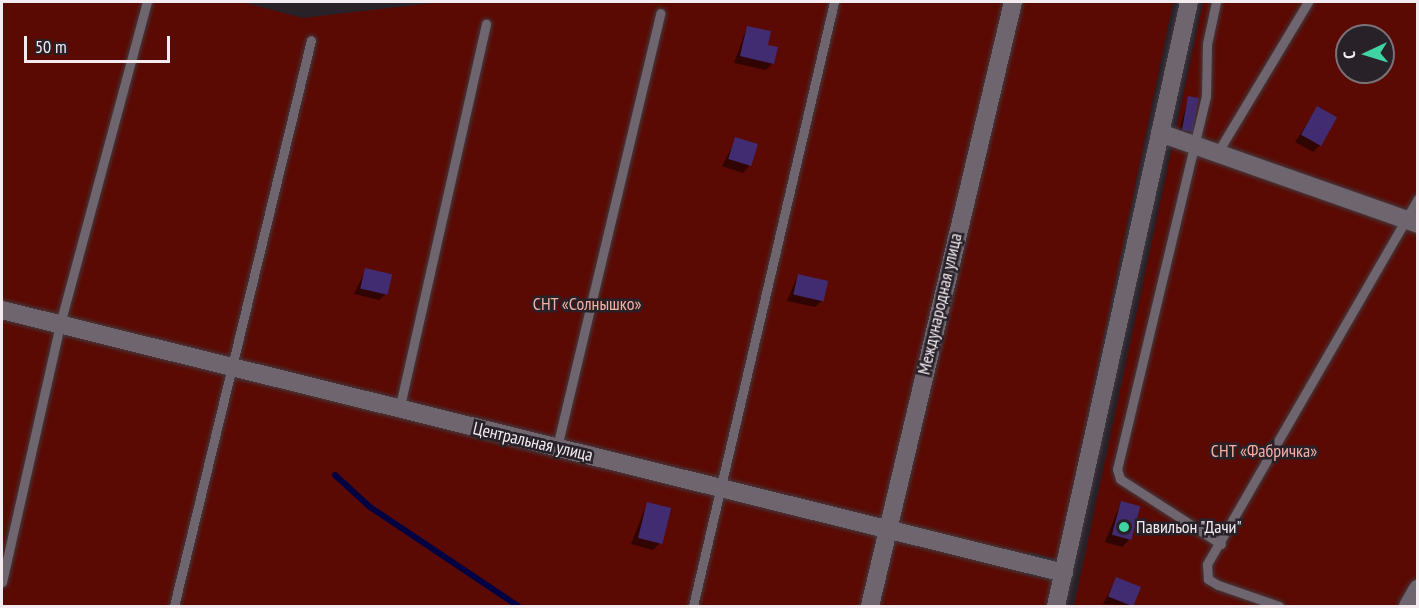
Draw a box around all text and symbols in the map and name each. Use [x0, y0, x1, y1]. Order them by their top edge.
scale bar [27, 24, 172, 62]
north arrow [1335, 24, 1395, 84]
text: 50 m [35, 35, 67, 58]
text: С [1339, 51, 1359, 59]
street label: Международная улица [913, 231, 967, 377]
park label: СНТ «Солнышко» [532, 293, 642, 315]
street label: Центральная улица [471, 418, 595, 466]
park label: СНТ «Фабричка» [1210, 440, 1318, 462]
place label: Павильон "Дачи" [1136, 516, 1243, 538]
marker: Павильон "Дачи" [1117, 520, 1131, 534]

